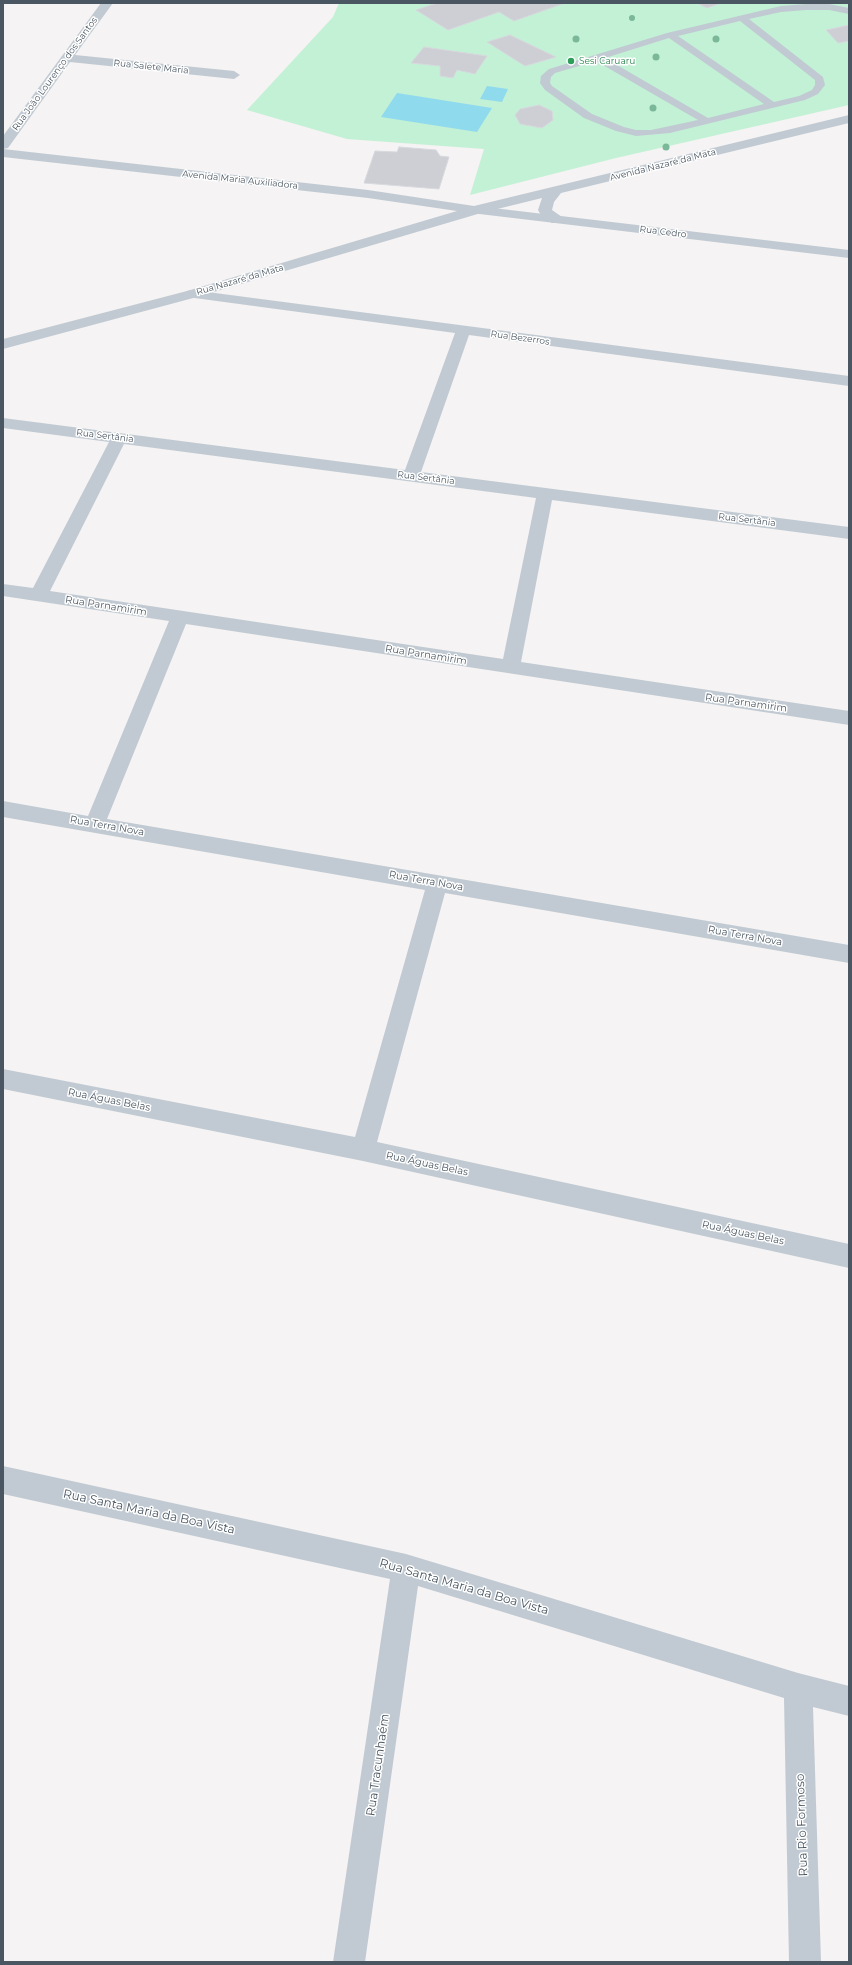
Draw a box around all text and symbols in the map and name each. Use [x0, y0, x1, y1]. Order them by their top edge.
street label: Rua João Lourenço dos Santos [10, 15, 100, 133]
marker: Sesi Caruaru [566, 56, 576, 66]
place label: Sesi Caruaru [579, 56, 635, 66]
street label: Rua Salete Maria [113, 58, 189, 76]
street label: Avenida Nazaré da Mata [609, 147, 717, 183]
street label: Avenida Maria Auxiliadora [182, 169, 298, 191]
street label: Rua Cedro [639, 224, 687, 240]
street label: Rua Nazaré da Mata [195, 262, 285, 298]
street label: Rua Bezerros [490, 329, 550, 347]
street label: Rua Sertânia [76, 427, 134, 445]
street label: Rua Sertânia [397, 469, 455, 487]
street label: Rua Sertânia [718, 511, 776, 529]
street label: Rua Parnamirim [64, 594, 148, 618]
street label: Rua Parnamirim [384, 643, 468, 667]
street label: Rua Parnamirim [704, 691, 788, 715]
street label: Rua Terra Nova [69, 814, 145, 838]
street label: Rua Terra Nova [388, 869, 464, 893]
street label: Rua Terra Nova [707, 924, 783, 948]
street label: Rua Águas Belas [67, 1086, 151, 1114]
street label: Rua Águas Belas [385, 1149, 469, 1179]
street label: Rua Águas Belas [701, 1218, 785, 1248]
street label: Rua Santa Maria da Boa Vista [62, 1487, 236, 1537]
street label: Rua Santa Maria da Boa Vista [378, 1556, 550, 1618]
street label: Rua Tracunhaém [364, 1713, 392, 1817]
street label: Rua Rio Formoso [793, 1773, 811, 1877]

